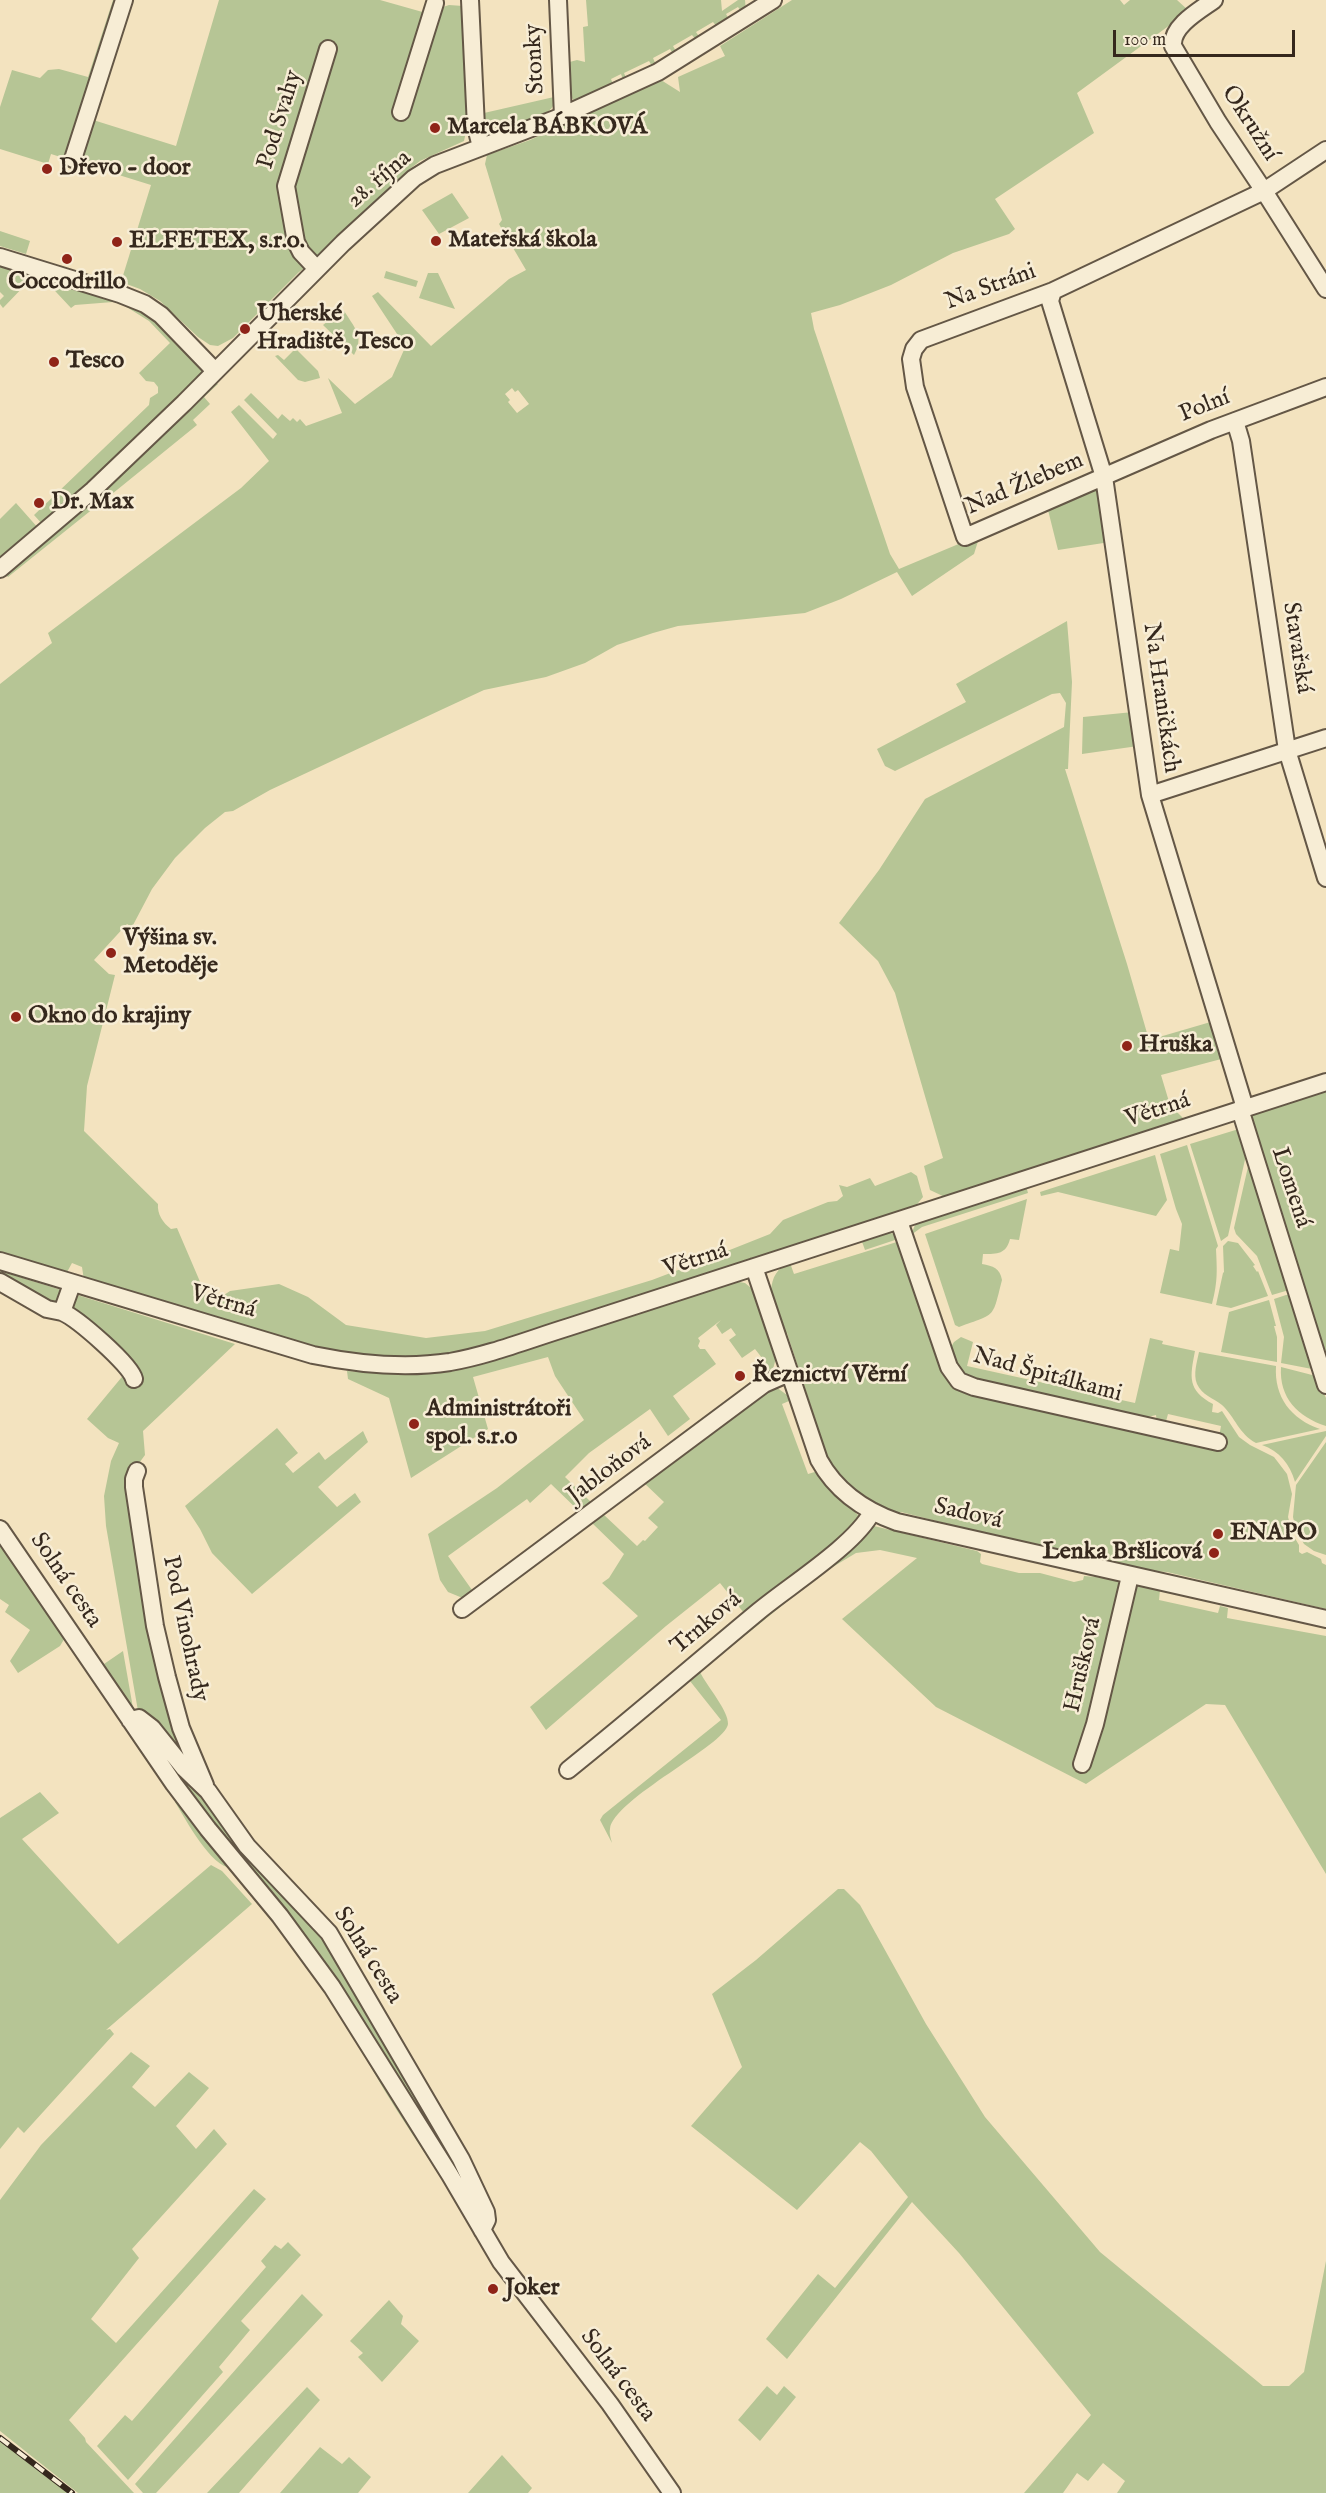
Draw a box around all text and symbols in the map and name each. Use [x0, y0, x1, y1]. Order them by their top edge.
scale bar [1116, 18, 1298, 56]
street label: Stonky [520, 23, 552, 95]
text: 100 m [1124, 29, 1166, 52]
street label: Pod Svahy [252, 67, 310, 173]
street label: Okružní [1214, 81, 1284, 167]
place label: Marcela BÁBKOVÁ [447, 114, 647, 142]
marker: Marcela BÁBKOVÁ [428, 121, 442, 135]
street label: 28. října [342, 145, 418, 215]
place label: Dřevo - door [59, 155, 191, 183]
marker: Dřevo - door [40, 162, 54, 176]
place label: Mateřská škola [448, 227, 597, 255]
place label: ELFETEX, s.r.o. [129, 228, 305, 256]
marker: Mateřská škola [429, 234, 443, 248]
marker: ELFETEX, s.r.o. [110, 235, 124, 249]
marker: Coccodrillo [60, 252, 74, 266]
street label: Na Stráni [942, 258, 1040, 318]
place label: Coccodrillo [8, 269, 126, 297]
place label: Uherské Hradiště, Tesco [257, 301, 413, 357]
marker: Uherské Hradiště, Tesco [238, 322, 252, 336]
place label: Tesco [66, 348, 124, 376]
marker: Tesco [47, 355, 61, 369]
street label: Polní [1175, 384, 1235, 430]
street label: Nad Žlebem [962, 447, 1088, 523]
place label: Dr. Max [51, 489, 134, 517]
marker: Dr. Max [32, 496, 46, 510]
street label: Stavařská [1275, 600, 1317, 696]
street label: Na Hraničkách [1135, 621, 1185, 775]
place label: Výšina sv. Metoděje [123, 925, 218, 981]
marker: Výšina sv. Metoděje [104, 946, 118, 960]
place label: Okno do krajiny [28, 1003, 191, 1031]
marker: Okno do krajiny [9, 1010, 23, 1024]
place label: Hruška [1139, 1032, 1213, 1060]
marker: Hruška [1120, 1039, 1134, 1053]
street label: Větrná [1122, 1087, 1194, 1135]
street label: Lomená [1264, 1144, 1316, 1232]
street label: Větrná [660, 1237, 732, 1285]
street label: Větrná [187, 1280, 259, 1326]
street label: Nad Špitálkami [969, 1342, 1125, 1410]
place label: Řeznictví Věrní [752, 1362, 907, 1390]
marker: Řeznictví Věrní [733, 1369, 747, 1383]
place label: Administrátoři spol. s.r.o [426, 1396, 571, 1452]
marker: Administrátoři spol. s.r.o [407, 1417, 421, 1431]
street label: Jabloňová [562, 1429, 658, 1511]
street label: Sadová [931, 1493, 1005, 1537]
place label: ENAPO [1230, 1520, 1317, 1548]
marker: ENAPO [1211, 1527, 1225, 1541]
street label: Solná cesta [23, 1528, 107, 1634]
place label: Lenka Bršlicová [1043, 1539, 1202, 1567]
marker: Lenka Bršlicová [1207, 1546, 1221, 1560]
street label: Pod Vinohrady [154, 1553, 214, 1705]
street label: Trnková [666, 1586, 748, 1662]
street label: Hrušková [1059, 1615, 1109, 1715]
street label: Solná cesta [326, 1902, 408, 2010]
place label: Joker [505, 2275, 559, 2303]
marker: Joker [486, 2282, 500, 2296]
street label: Solná cesta [573, 2324, 661, 2428]

